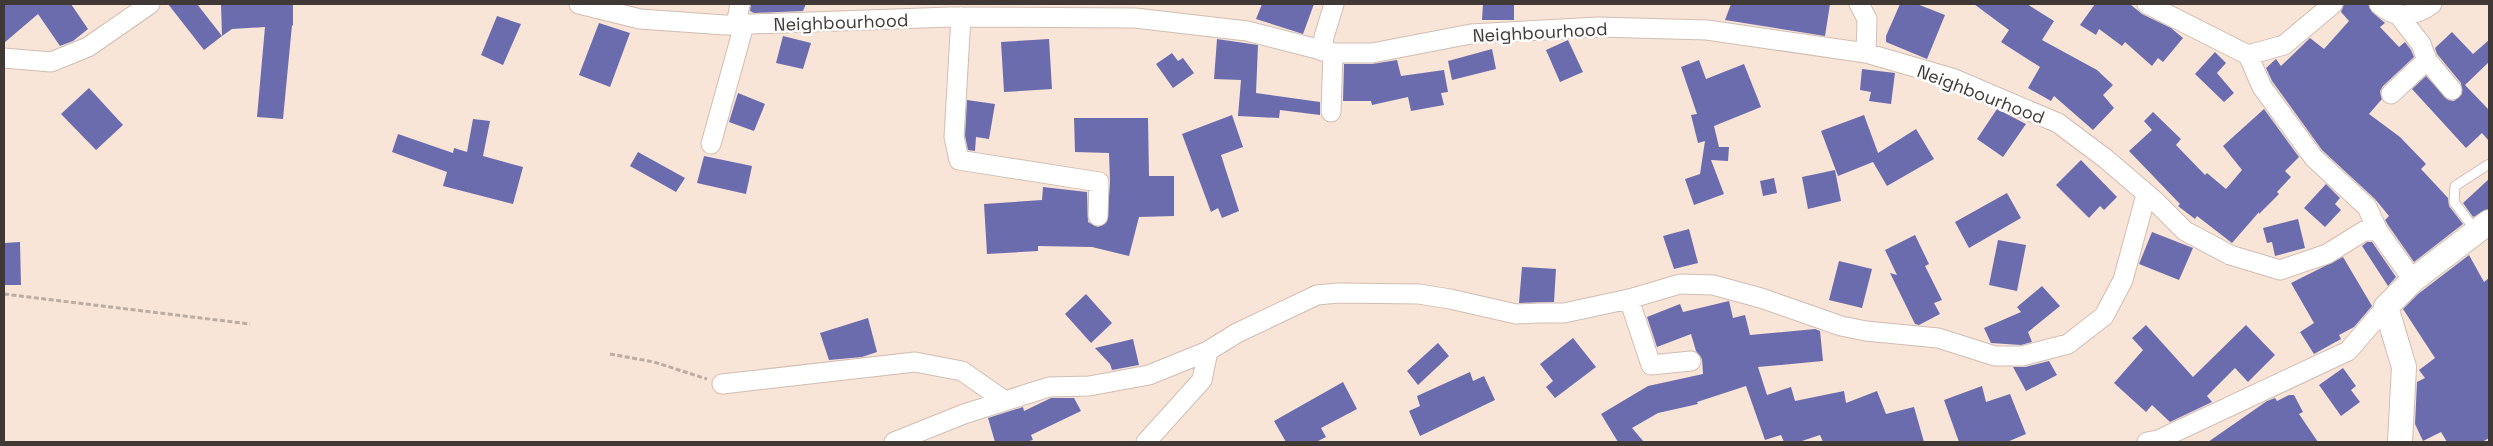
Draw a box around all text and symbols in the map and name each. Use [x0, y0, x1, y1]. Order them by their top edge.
street label: Neighbourhood [773, 8, 909, 36]
street label: Neighbourhood [1472, 17, 1608, 47]
street label: Neighbourhood [1914, 59, 2048, 129]

